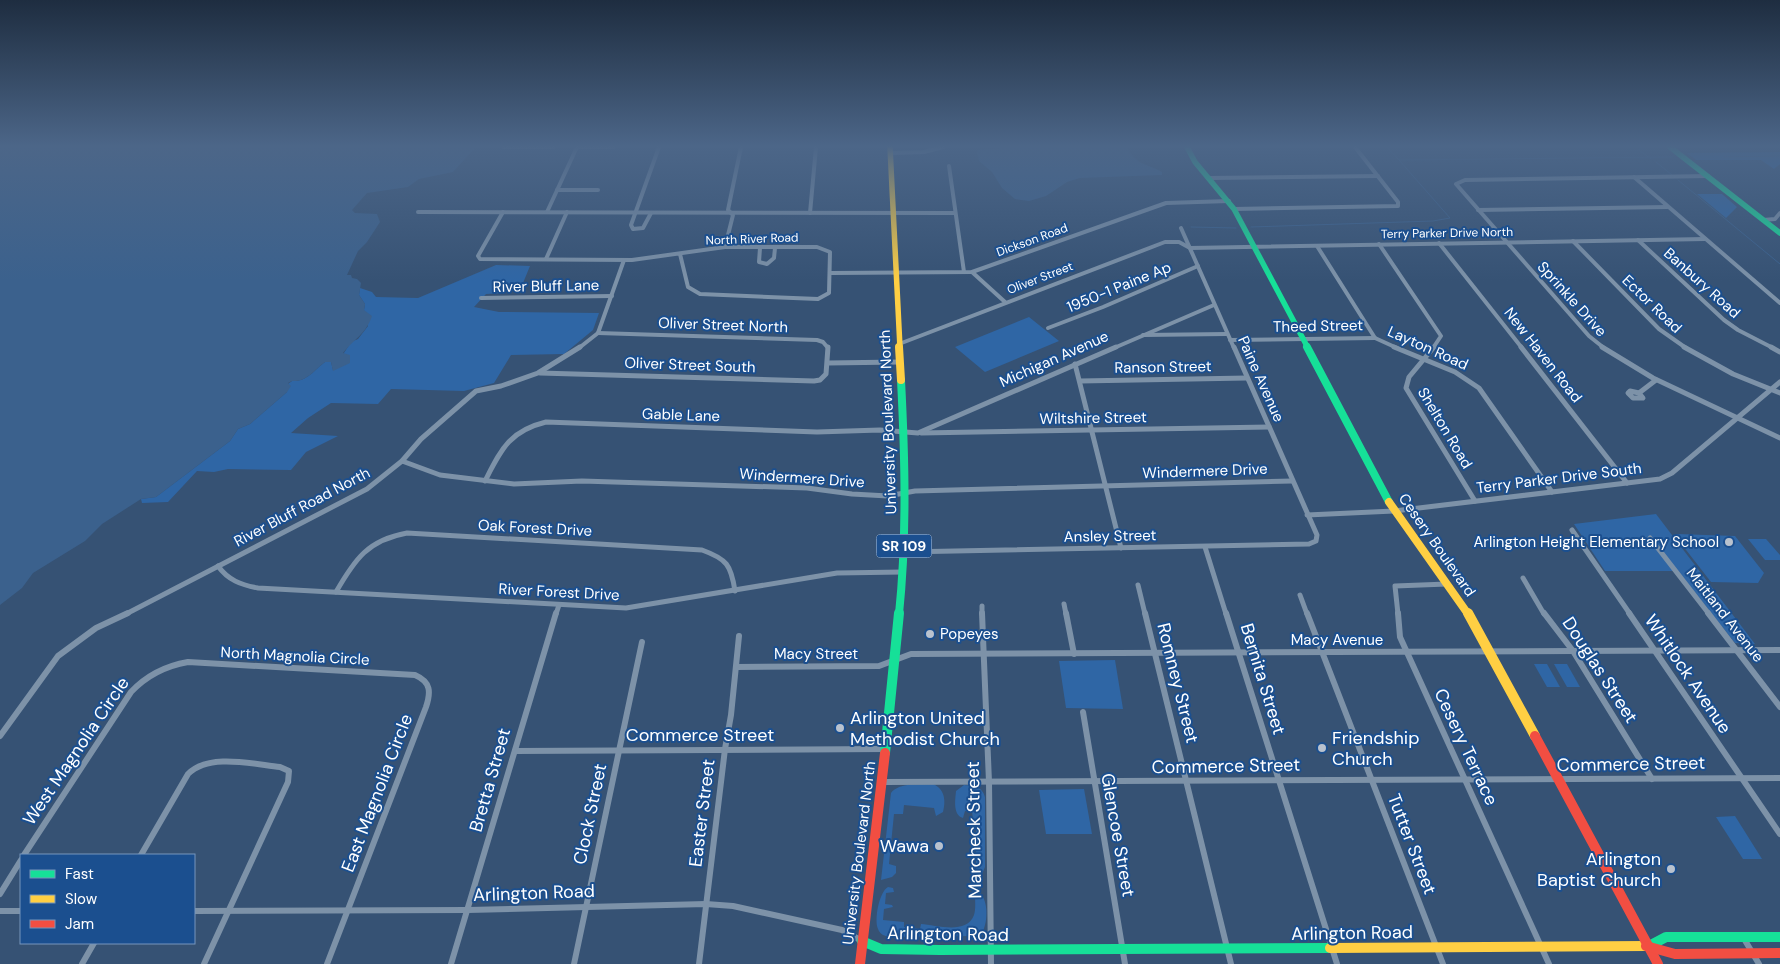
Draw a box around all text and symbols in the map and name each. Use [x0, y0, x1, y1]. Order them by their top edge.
street label: Dickson Road [994, 220, 1070, 260]
street label: Terry Parker Drive North [1381, 224, 1513, 242]
street label: North River Road [705, 229, 799, 249]
street label: Banbury Road [1659, 243, 1745, 323]
street label: 1950-1 Paine Ap [1064, 257, 1174, 317]
street label: Sprinkle Drive [1533, 257, 1611, 341]
street label: Oliver Street [1005, 258, 1076, 298]
street label: Ector Road [1618, 270, 1686, 338]
street label: River Bluff Lane [493, 275, 599, 297]
street label: New Haven Road [1500, 303, 1586, 407]
street label: Oliver Street North [658, 313, 788, 337]
street label: Theed Street [1273, 315, 1363, 337]
street label: Layton Road [1385, 321, 1471, 375]
street label: Michigan Avenue [996, 326, 1112, 392]
street label: University Boulevard North [875, 329, 901, 515]
street label: Paine Avenue [1233, 333, 1289, 425]
street label: Oliver Street South [624, 353, 756, 377]
street label: Ranson Street [1114, 356, 1212, 378]
street label: Shelton Road [1413, 384, 1477, 472]
street label: Gable Lane [642, 404, 720, 426]
street label: Wiltshire Street [1039, 407, 1147, 429]
street label: Terry Parker Drive South [1475, 458, 1643, 498]
street label: Windermere Drive [1142, 459, 1268, 483]
street label: River Bluff Road North [230, 463, 374, 551]
street label: Windermere Drive [739, 464, 865, 492]
street label: Cesery Boulevard [1394, 489, 1480, 601]
street label: Oak Forest Drive [477, 515, 593, 541]
street label: Ansley Street [1064, 525, 1157, 547]
place label: Arlington Height Elementary School [1473, 532, 1719, 552]
road number: SR 109 [876, 534, 932, 558]
marker: Arlington Height Elementary School [1723, 536, 1735, 548]
street label: Maitland Avenue [1682, 564, 1768, 666]
street label: River Forest Drive [498, 579, 620, 605]
street label: Whitlock Avenue [1639, 610, 1737, 738]
street label: Douglas Street [1557, 612, 1643, 728]
street label: Romney Street [1151, 620, 1205, 746]
street label: Bernita Street [1235, 620, 1291, 738]
place label: Popeyes [940, 624, 998, 644]
marker: Popeyes [924, 628, 936, 640]
street label: Macy Avenue [1291, 630, 1383, 650]
street label: North Magnolia Circle [220, 642, 370, 670]
street label: Macy Street [774, 644, 858, 664]
street label: West Magnolia Circle [17, 672, 135, 830]
street label: Cesery Terrace [1428, 685, 1504, 809]
place label: Arlington United Methodist Church [850, 706, 1000, 751]
street label: East Magnolia Circle [336, 711, 418, 875]
marker: Arlington United Methodist Church [834, 722, 846, 734]
street label: Commerce Street [626, 723, 774, 747]
street label: Bretta Street [464, 725, 516, 835]
place label: Friendship Church [1332, 726, 1419, 771]
marker: Friendship Church [1316, 742, 1328, 754]
street label: Commerce Street [1557, 751, 1705, 777]
street label: Commerce Street [1152, 753, 1300, 779]
street label: Easter Street [684, 758, 720, 868]
street label: University Boulevard North [838, 760, 880, 946]
street label: Clock Street [568, 761, 612, 867]
street label: Marcheck Street [961, 761, 987, 899]
street label: Glencoe Street [1095, 771, 1141, 899]
street label: Tutter Street [1382, 790, 1442, 898]
place label: Wawa [880, 834, 929, 858]
marker: Wawa [933, 840, 945, 852]
place label: Arlington Baptist Church [1537, 847, 1661, 892]
legend [20, 854, 195, 944]
marker: Arlington Baptist Church [1665, 863, 1677, 875]
text: Fast [65, 864, 94, 884]
street label: Arlington Road [473, 879, 595, 907]
text: Slow [65, 889, 98, 909]
text: Jam [65, 914, 94, 934]
street label: Arlington Road [1291, 920, 1413, 946]
street label: Arlington Road [887, 921, 1009, 947]

